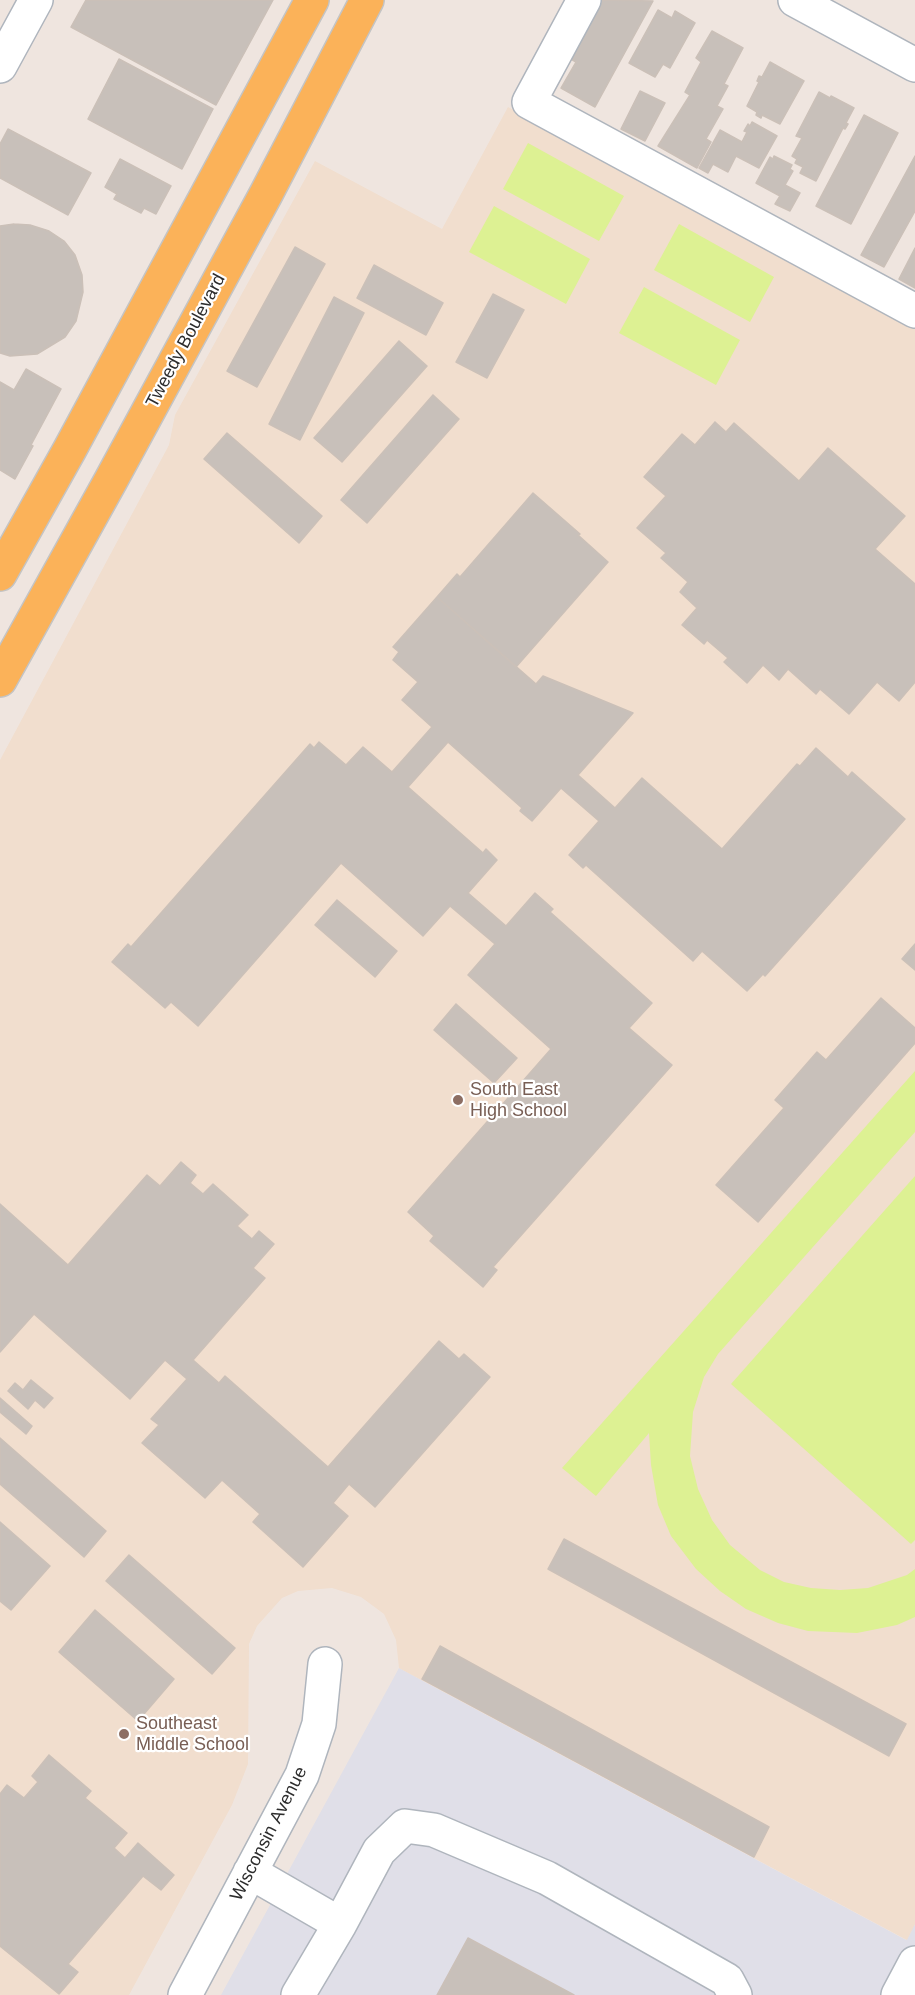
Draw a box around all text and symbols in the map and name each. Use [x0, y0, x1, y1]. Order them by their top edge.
street label: Tweedy Boulevard [142, 271, 230, 411]
place label: South East High School [470, 1079, 567, 1122]
marker: South East High School [451, 1093, 465, 1107]
place label: Southeast Middle School [136, 1713, 249, 1756]
marker: Southeast Middle School [117, 1727, 131, 1741]
street label: Wisconsin Avenue [226, 1763, 312, 1905]

